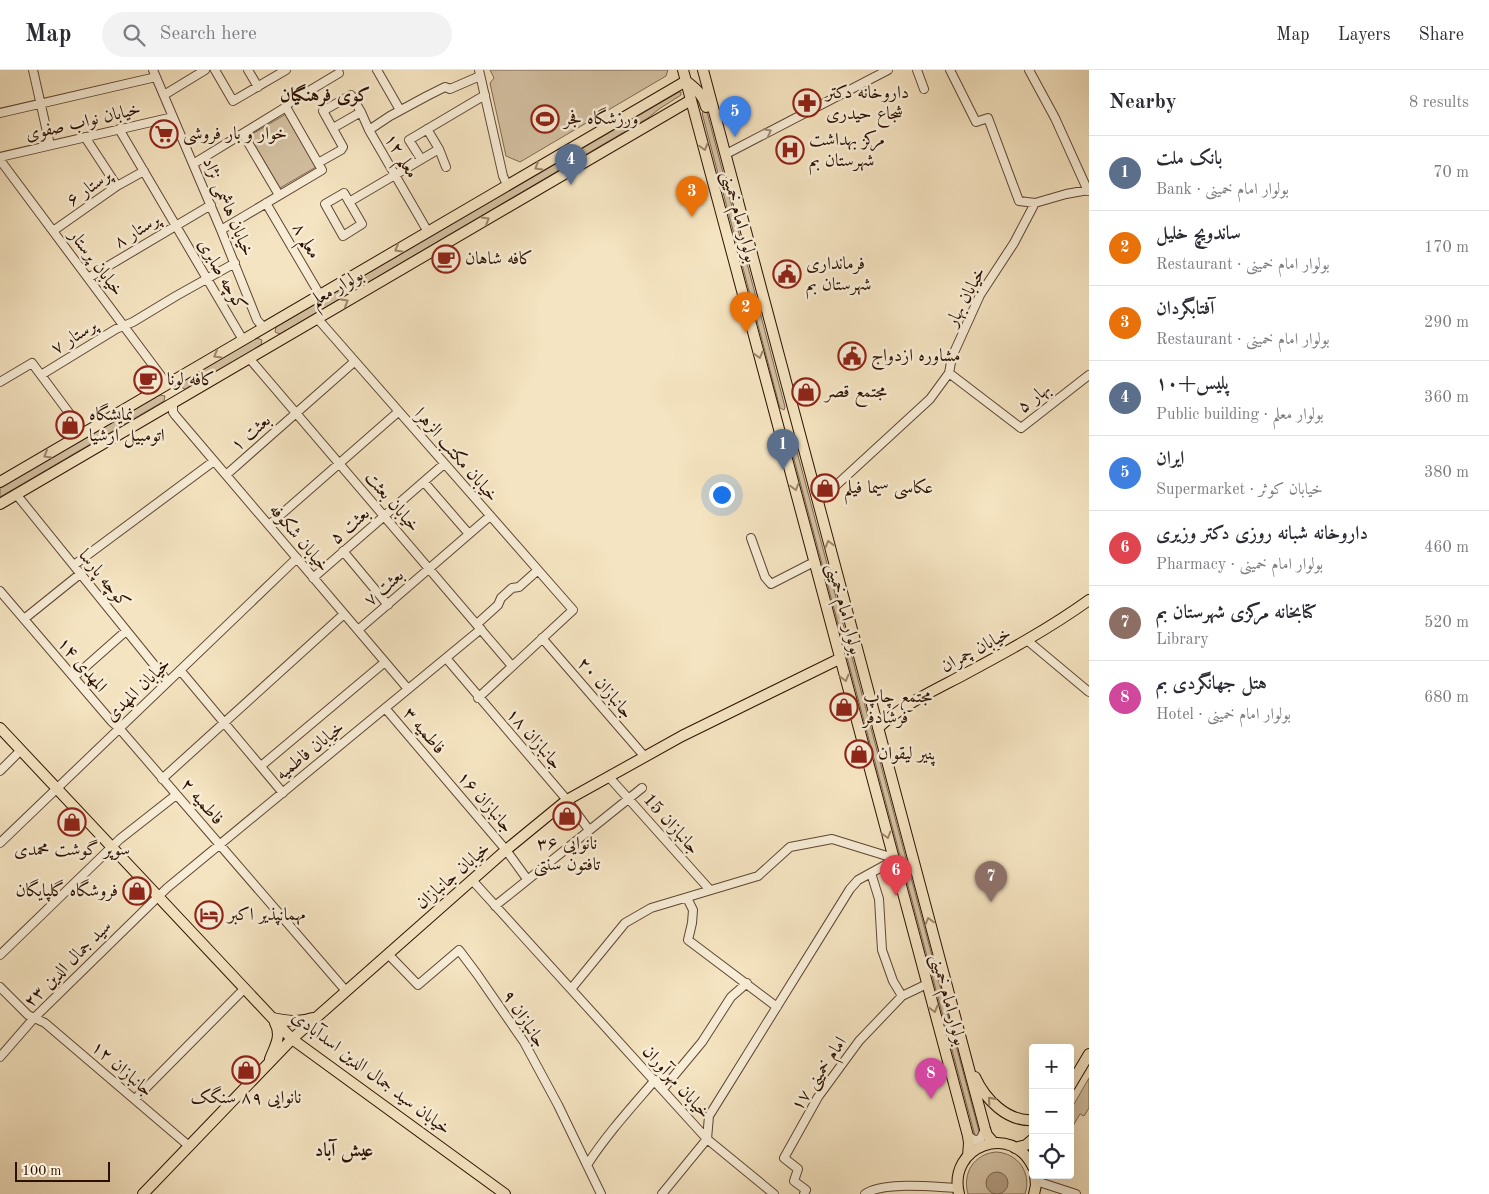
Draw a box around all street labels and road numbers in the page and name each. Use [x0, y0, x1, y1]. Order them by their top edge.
street label: خیابان نواب صفوی [24, 100, 143, 145]
street label: معلم ۱۲ [374, 131, 421, 185]
street label: خیابان هاشمی نژاد [197, 155, 257, 260]
street label: پرستار ۶ [63, 165, 117, 211]
street label: بولوار امام خمینی [712, 169, 760, 266]
street label: پرستار ۸ [111, 209, 165, 252]
street label: معلم ۸ [282, 220, 323, 266]
street label: خیابان پرستار [63, 225, 127, 300]
street label: کوچه صابری [192, 236, 250, 316]
street label: خیابان بهار [942, 264, 991, 332]
street label: بولوار معلم [308, 266, 370, 317]
street label: پرستار ۷ [48, 315, 102, 359]
street label: بهار ۵ [1014, 380, 1055, 418]
street label: خیابان مکتب الزهرا [409, 404, 502, 507]
street label: بعثت ۱ [228, 411, 275, 456]
street label: خیابان بعثت [360, 468, 423, 536]
street label: خیابان شکوفه [265, 500, 333, 576]
street label: بعثت ۵ [327, 504, 374, 549]
street label: کوچه پارسا [73, 546, 133, 614]
street label: بولوار امام خمینی [817, 561, 865, 658]
street label: بعثت ۷ [361, 566, 408, 611]
street label: خیابان چمران [938, 624, 1015, 678]
street label: المهدی ۱۴ [54, 634, 110, 696]
street label: جانبازان ۲۰ [573, 654, 636, 723]
street label: خیابان المهدی [102, 655, 175, 726]
street label: فاطمیه ۳ [400, 704, 448, 758]
street label: جانبازان ۱۸ [502, 705, 565, 774]
street label: خیابان فاطمیه [272, 718, 348, 785]
street label: جانبازان ۱۶ [453, 768, 516, 837]
street label: فاطمیه ۲ [177, 775, 227, 829]
street label: جانبازان 15 [639, 790, 703, 858]
street label: خیابان جانبازان [412, 839, 494, 914]
street label: سید جمال الدین ۲۳ [21, 917, 115, 1011]
street label: بولوار امام خمینی [921, 952, 969, 1049]
street label: جانبازان ۹ [498, 987, 549, 1051]
street label: خیابان سید جمال الدین اسدآبادی [288, 1006, 455, 1139]
street label: امام خمینی ۱۷ [788, 1034, 855, 1118]
street label: جانبازان ۱۲ [87, 1038, 156, 1101]
street label: خیابان مهرآوران [637, 1041, 715, 1123]

